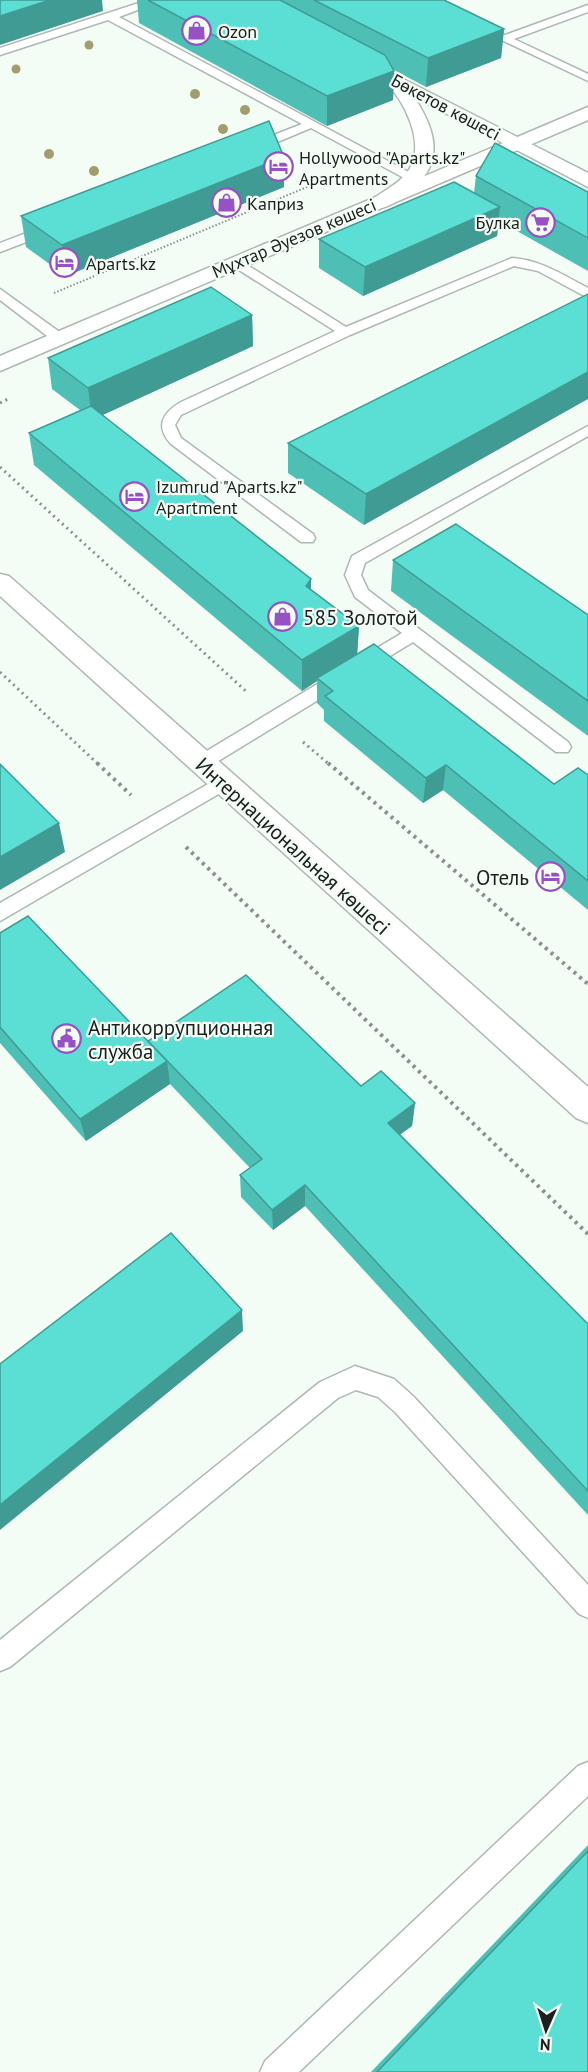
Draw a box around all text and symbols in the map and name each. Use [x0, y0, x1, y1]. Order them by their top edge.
shop icon: Ozon [181, 15, 213, 47]
place label: Ozon [218, 20, 257, 43]
street label: Бөкетов көшесі [387, 69, 505, 145]
place label: Hollywood "Aparts.kz" Apartments [299, 146, 465, 190]
hotel icon: Hollywood "Aparts.kz" Apartments [262, 151, 294, 183]
shop icon: Каприз [210, 187, 242, 219]
place label: Каприз [247, 192, 304, 215]
street label: Мұхтар Әуезов көшесі [208, 193, 380, 283]
supermarket icon: Булка [525, 206, 557, 238]
place label: Булка [475, 211, 520, 234]
hotel icon: Aparts.kz [49, 247, 81, 279]
place label: Aparts.kz [86, 252, 156, 275]
place label: Izumrud "Aparts.kz" Apartment [156, 475, 303, 519]
hotel icon: Izumrud "Aparts.kz" Apartment [119, 480, 151, 512]
shop icon: 585 Золотой [266, 601, 298, 633]
place label: 585 Золотой [303, 604, 418, 631]
street label: Интернациональная көшесі [190, 751, 396, 941]
hotel icon: Отель [534, 861, 566, 893]
place label: Отель [476, 864, 529, 891]
place label: Антикоррупционная служба [88, 1014, 273, 1065]
public building icon: Антикоррупционная служба [51, 1023, 83, 1055]
north arrow [516, 2000, 576, 2060]
text: N [539, 2035, 551, 2055]

